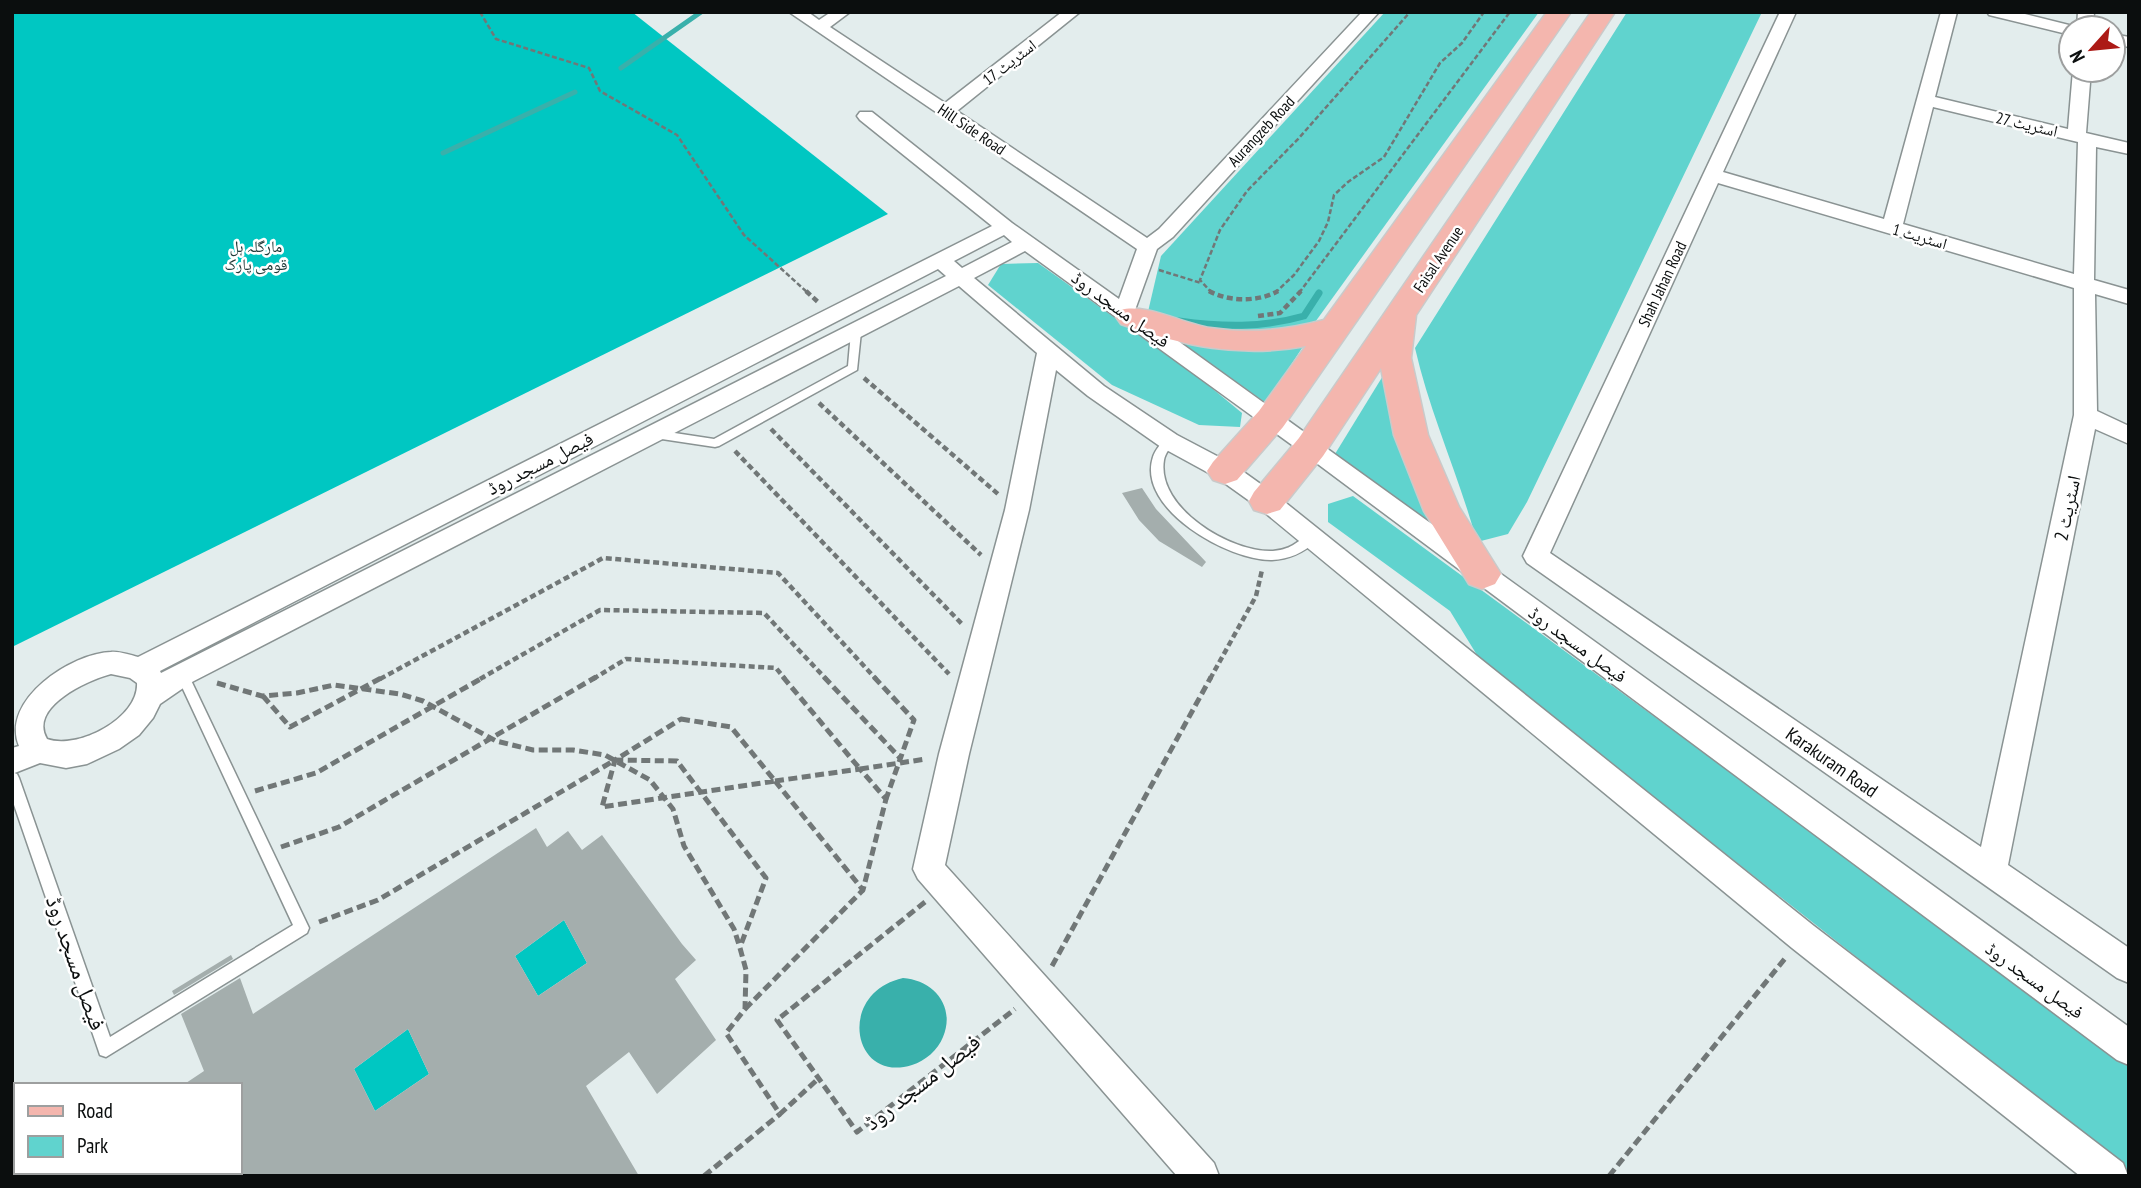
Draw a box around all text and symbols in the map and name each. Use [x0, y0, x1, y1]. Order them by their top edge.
north arrow [2057, 14, 2127, 84]
street label: اسٹریٹ 17 [978, 35, 1040, 89]
text: N [2064, 47, 2090, 67]
street label: Aurangzeb Road [1223, 92, 1299, 170]
street label: Hill Side Road [934, 99, 1010, 159]
street label: اسٹریٹ 27 [1994, 107, 2060, 141]
street label: اسٹریٹ 1 [1890, 219, 1950, 253]
street label: Faisal Avenue [1409, 222, 1467, 296]
park label: مارگلہ ہل قومی پارک [224, 236, 288, 275]
street label: Shah Jahan Road [1633, 238, 1691, 330]
street label: فیصل مسجد روڈ [1067, 265, 1175, 353]
street label: فیصل مسجد روڈ [483, 426, 597, 500]
street label: اسٹریٹ 2 [2048, 473, 2086, 543]
street label: فیصل مسجد روڈ [1524, 600, 1632, 688]
street label: Karakuram Road [1781, 722, 1883, 802]
street label: فیصل مسجد روڈ [40, 892, 113, 1034]
street label: فیصل مسجد روڈ [1981, 936, 2089, 1024]
street label: فیصل مسجد روڈ [857, 1027, 986, 1136]
legend [14, 1083, 242, 1174]
text: Road [77, 1097, 113, 1124]
text: Park [77, 1132, 108, 1159]

